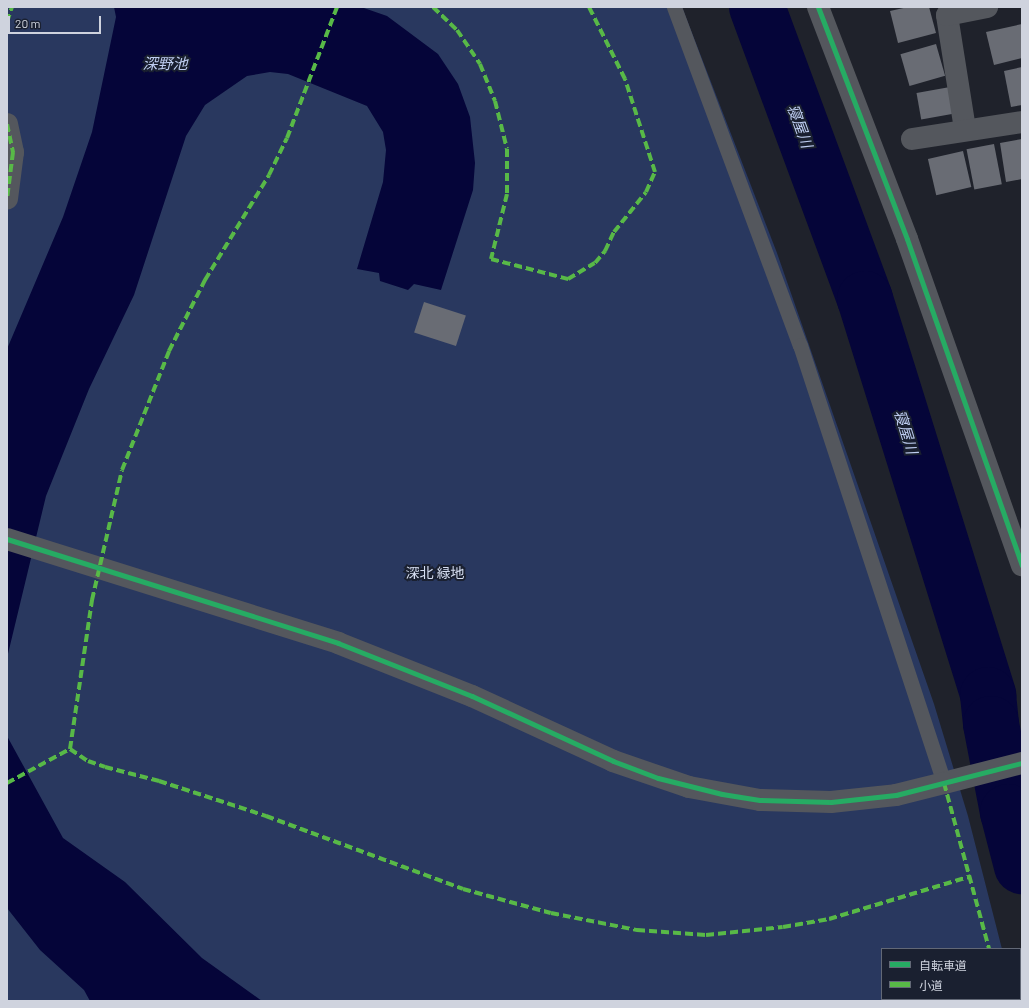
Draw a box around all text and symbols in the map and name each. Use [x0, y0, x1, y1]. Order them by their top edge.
scale bar [10, 8, 103, 34]
text: 20 m [15, 16, 41, 30]
water label: 深野池 [143, 55, 187, 73]
water label: 寝屋川 [784, 102, 816, 150]
water label: 寝屋川 [891, 408, 921, 456]
park label: 深北 緑地 [406, 565, 464, 581]
legend [881, 948, 1021, 1000]
text: 自転車道 [919, 958, 967, 972]
text: 小道 [919, 978, 943, 992]

